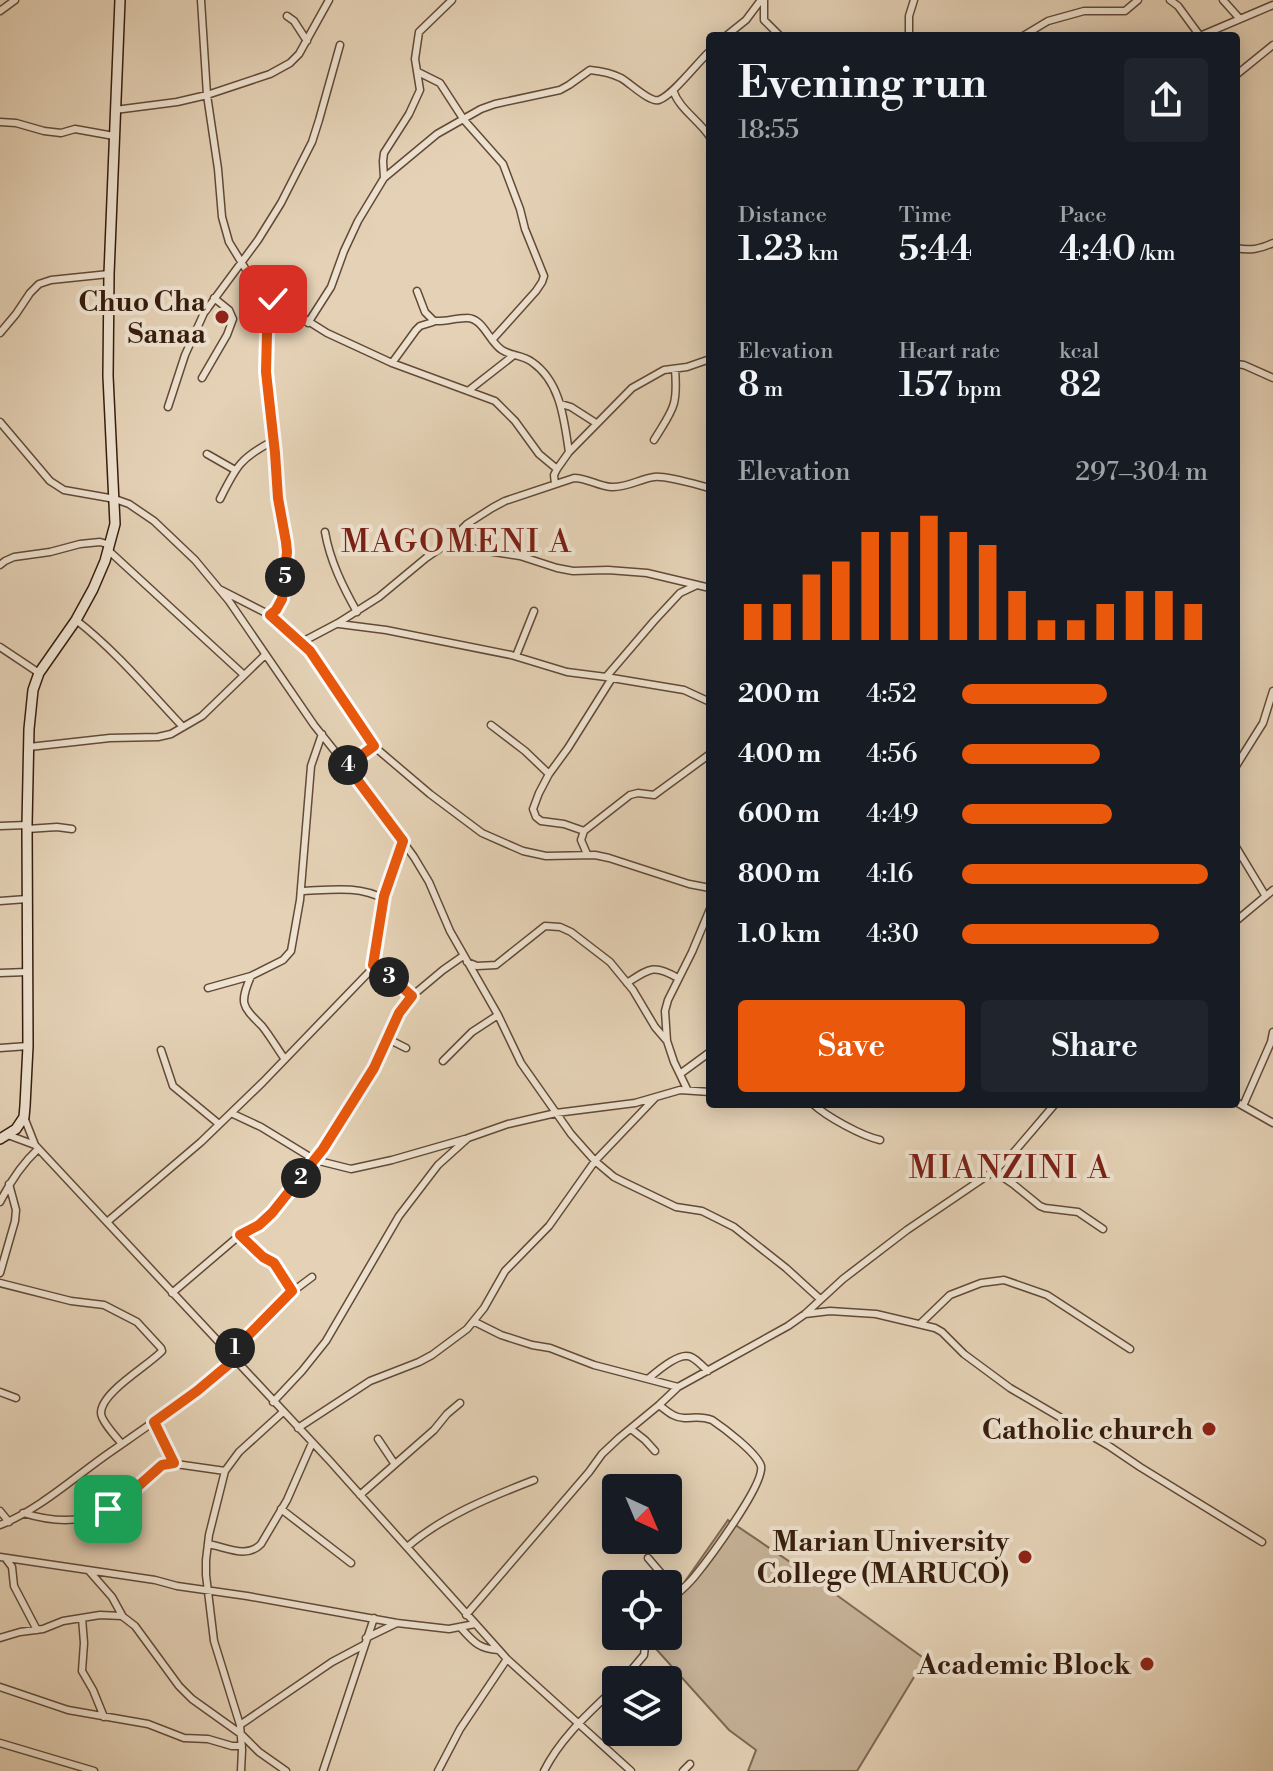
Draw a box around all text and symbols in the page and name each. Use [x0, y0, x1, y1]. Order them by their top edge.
text: Evening run [738, 56, 987, 111]
button: share [1124, 58, 1208, 142]
text: 18:55 [738, 114, 799, 146]
text: Distance [738, 202, 827, 229]
text: Time [899, 202, 952, 229]
text: Pace [1059, 202, 1107, 229]
text: 1.23 [738, 229, 803, 271]
text: 5:44 [899, 229, 972, 271]
text: 4:40 [1059, 229, 1136, 271]
text: km [803, 240, 839, 267]
text: /km [1136, 240, 1175, 267]
pin [239, 265, 307, 333]
icon: check [251, 277, 295, 321]
place label: Chuo Cha Sanaa [78, 285, 207, 352]
marker: Chuo Cha Sanaa [213, 308, 231, 326]
text: Elevation [738, 338, 833, 365]
text: Heart rate [899, 338, 1000, 365]
text: kcal [1059, 338, 1099, 365]
text: 8 [738, 365, 759, 407]
text: 157 [899, 365, 953, 407]
text: 82 [1059, 365, 1101, 407]
text: m [759, 376, 783, 403]
text: bpm [953, 376, 1002, 403]
text: Elevation [738, 456, 851, 488]
text: 297–304 m [1075, 456, 1208, 488]
district label: MAGOMENI A [341, 522, 573, 562]
pin: 5 [265, 557, 305, 597]
text: 5 [278, 563, 292, 590]
text: 200 m [738, 678, 820, 710]
text: 4:52 [866, 678, 917, 710]
text: 400 m [738, 738, 821, 770]
text: 4:56 [866, 738, 917, 770]
pin: 4 [328, 745, 368, 785]
text: 4 [341, 751, 355, 778]
text: 600 m [738, 798, 820, 830]
text: 4:49 [866, 798, 919, 830]
text: 800 m [738, 858, 820, 890]
text: 4:16 [866, 858, 913, 890]
text: 1.0 km [738, 918, 821, 950]
text: 4:30 [866, 918, 919, 950]
pin: 3 [369, 957, 409, 997]
text: 3 [382, 963, 396, 990]
button: Save [738, 1000, 965, 1092]
button: Share [981, 1000, 1208, 1092]
district label: MIANZINI A [909, 1148, 1111, 1188]
pin: 2 [281, 1158, 321, 1198]
text: 2 [294, 1164, 308, 1191]
pin: 1 [215, 1328, 255, 1368]
text: 1 [230, 1334, 240, 1361]
place label: Catholic church [982, 1413, 1193, 1448]
marker: Catholic church [1200, 1420, 1218, 1438]
north arrow [602, 1474, 682, 1554]
map controls [602, 1474, 682, 1746]
pin [74, 1475, 142, 1543]
icon: arrive [86, 1487, 130, 1531]
place label: Marian University College (MARUCO) [756, 1525, 1010, 1592]
marker: Marian University College (MARUCO) [1016, 1548, 1034, 1566]
button: locate [602, 1570, 682, 1650]
place label: Academic Block [916, 1648, 1132, 1683]
marker: Academic Block [1138, 1655, 1156, 1673]
button: layers [602, 1666, 682, 1746]

